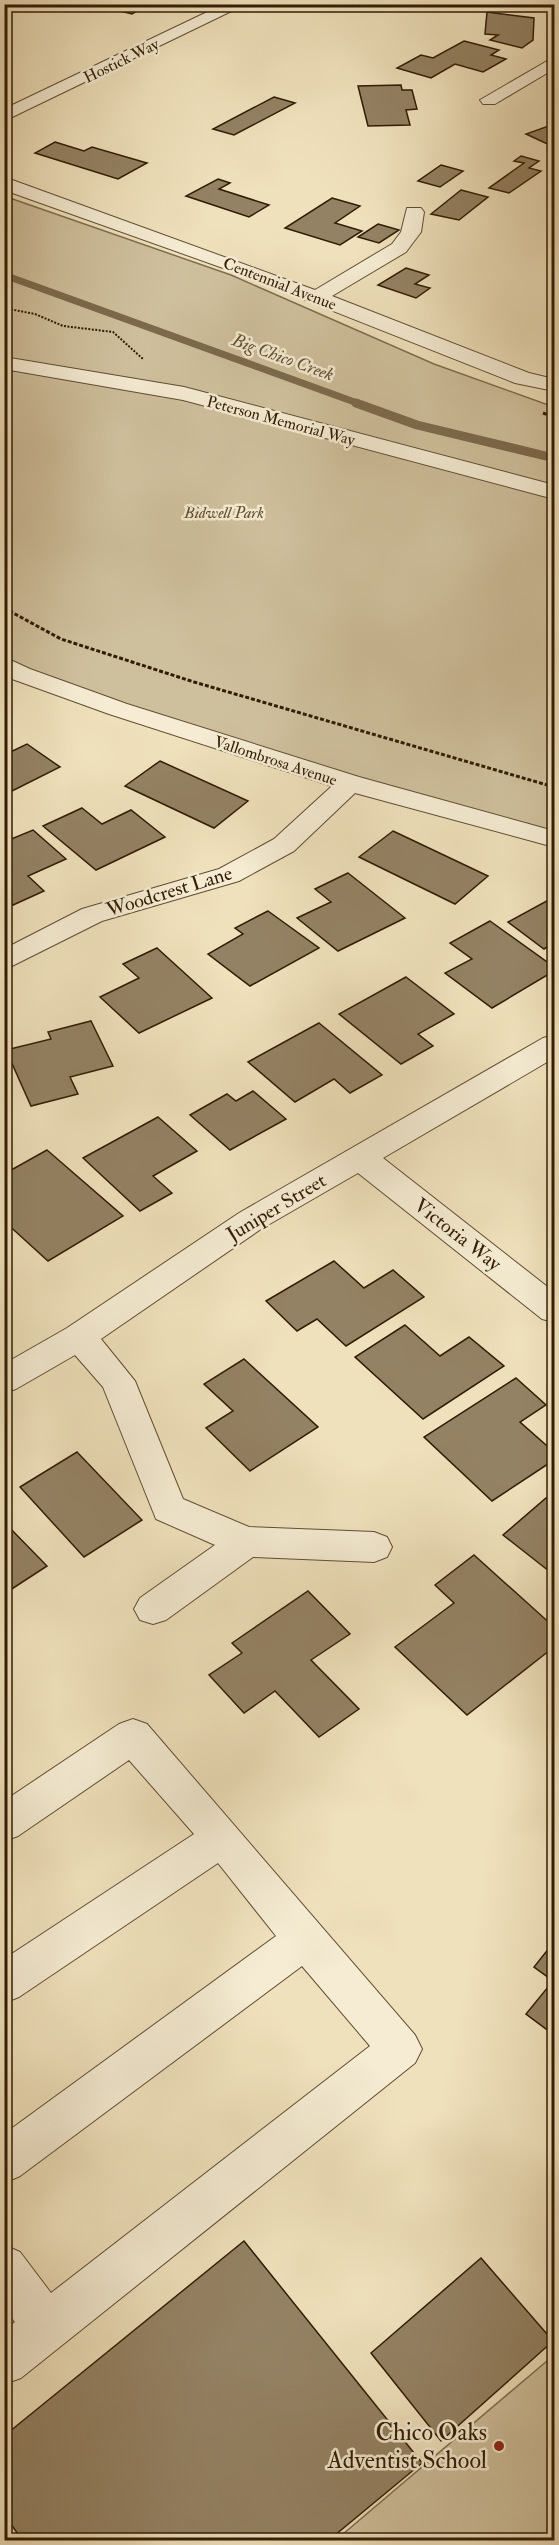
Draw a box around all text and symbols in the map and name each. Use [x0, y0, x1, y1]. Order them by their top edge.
street label: Hostick Way [81, 34, 163, 88]
street label: Centennial Avenue [220, 253, 339, 315]
water label: Big Chico Creek [228, 328, 337, 386]
street label: Peterson Memorial Way [204, 392, 358, 451]
park label: Bidwell Park [183, 503, 264, 523]
street label: Vallombrosa Avenue [212, 732, 340, 790]
street label: Woodcrest Lane [102, 860, 235, 923]
street label: Juniper Street [221, 1168, 332, 1248]
street label: Victoria Way [409, 1193, 507, 1277]
place label: Chico Oaks Adventist School [327, 2417, 487, 2476]
marker: Chico Oaks Adventist School [492, 2439, 506, 2453]

